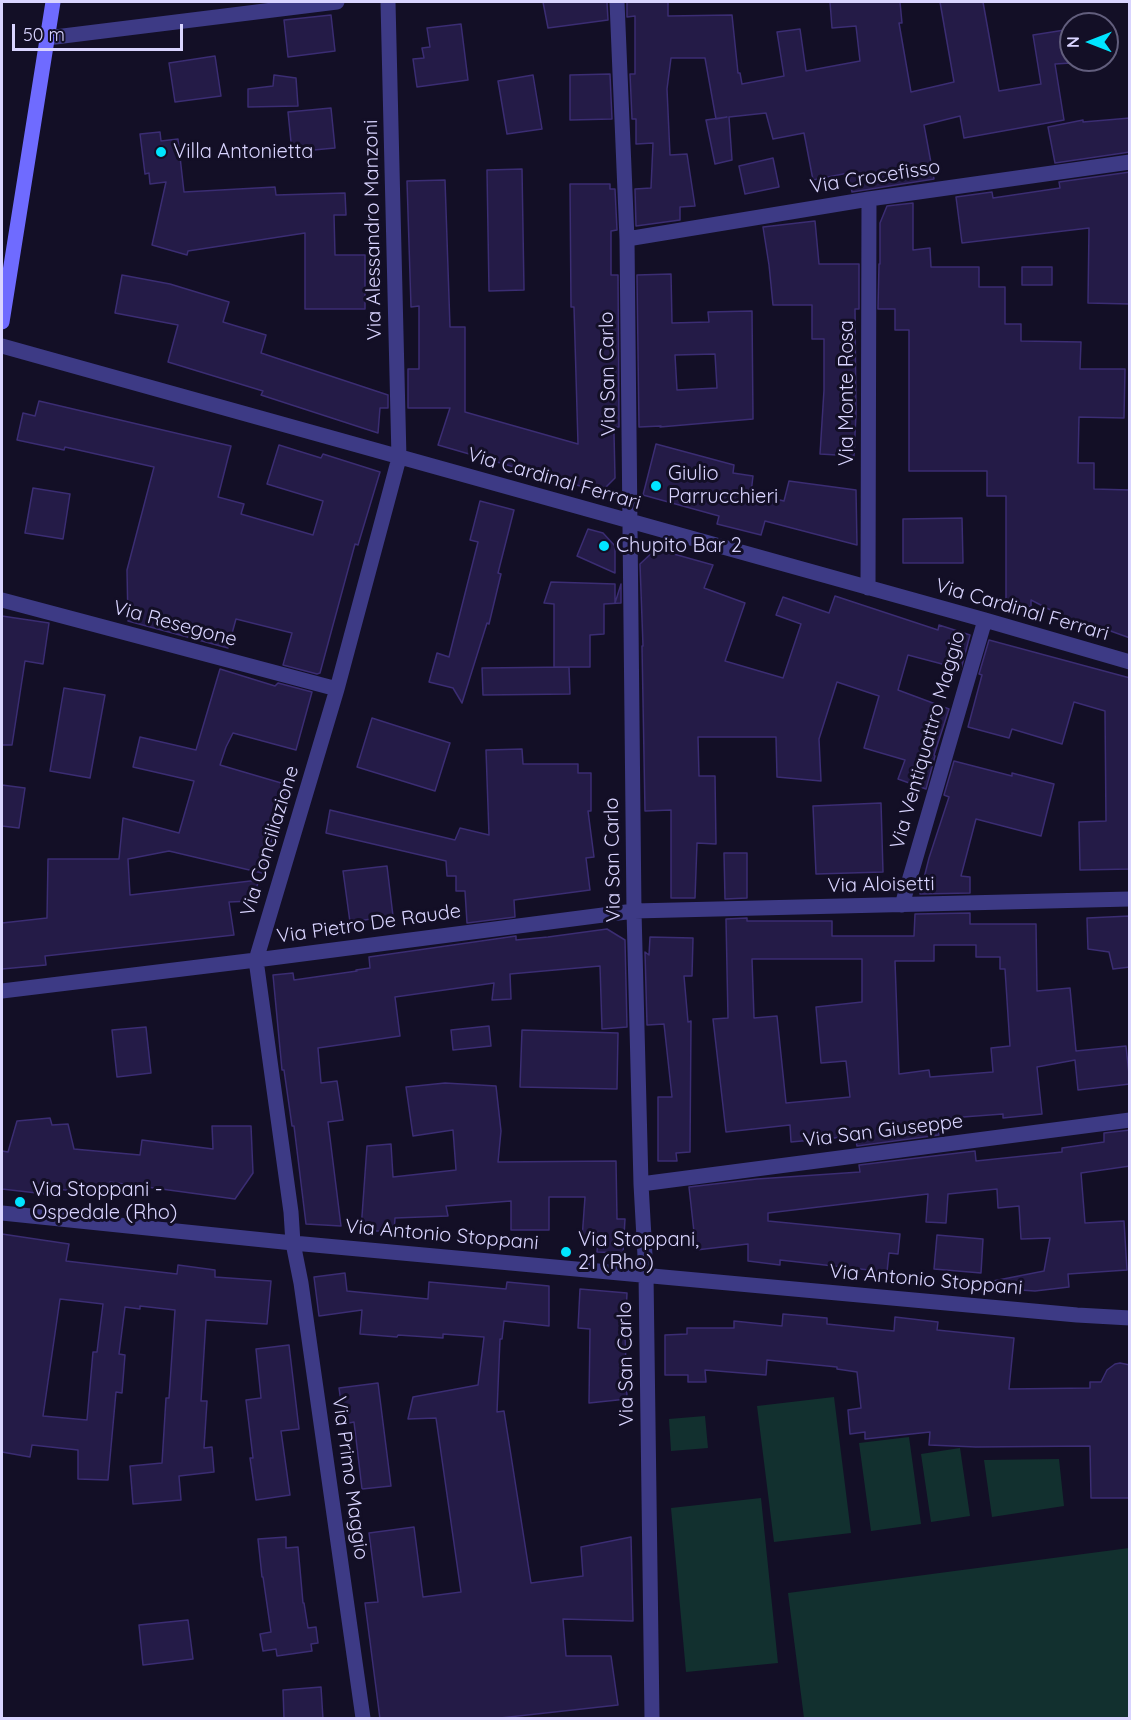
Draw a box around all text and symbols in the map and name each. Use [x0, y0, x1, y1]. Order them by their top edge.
scale bar [15, 12, 186, 50]
north arrow [1059, 12, 1119, 72]
text: 50 m [23, 23, 65, 46]
text: N [1063, 36, 1083, 48]
street label: Via Alessandro Manzoni [359, 119, 387, 341]
place label: Villa Antonietta [173, 140, 313, 164]
marker: Villa Antonietta [154, 145, 168, 159]
street label: Via Crocefisso [808, 155, 942, 199]
street label: Via San Carlo [595, 311, 621, 437]
street label: Via Monte Rosa [835, 320, 859, 466]
street label: Via Cardinal Ferrari [465, 443, 643, 515]
place label: Giulio Parrucchieri [668, 462, 778, 509]
marker: Giulio Parrucchieri [649, 479, 663, 493]
place label: Chupito Bar 2 [616, 534, 742, 558]
marker: Chupito Bar 2 [597, 539, 611, 553]
street label: Via Cardinal Ferrari [933, 574, 1111, 646]
street label: Via Resegone [110, 596, 240, 652]
street label: Via Ventiquattro Maggio [885, 628, 971, 852]
street label: Via Conciliazione [236, 763, 304, 919]
street label: Via San Carlo [600, 797, 626, 923]
street label: Via Aloisetti [827, 872, 935, 898]
street label: Via Pietro De Raude [275, 899, 463, 949]
street label: Via San Giuseppe [801, 1109, 965, 1153]
place label: Via Stoppani - Ospedale (Rho) [32, 1178, 177, 1225]
marker: Via Stoppani - Ospedale (Rho) [13, 1195, 27, 1209]
street label: Via Antonio Stoppani [344, 1215, 540, 1255]
place label: Via Stoppani, 21 (Rho) [578, 1228, 699, 1275]
marker: Via Stoppani, 21 (Rho) [559, 1245, 573, 1259]
street label: Via Antonio Stoppani [828, 1260, 1024, 1300]
street label: Via San Carlo [613, 1301, 639, 1427]
street label: Via Primo Maggio [327, 1395, 373, 1561]

